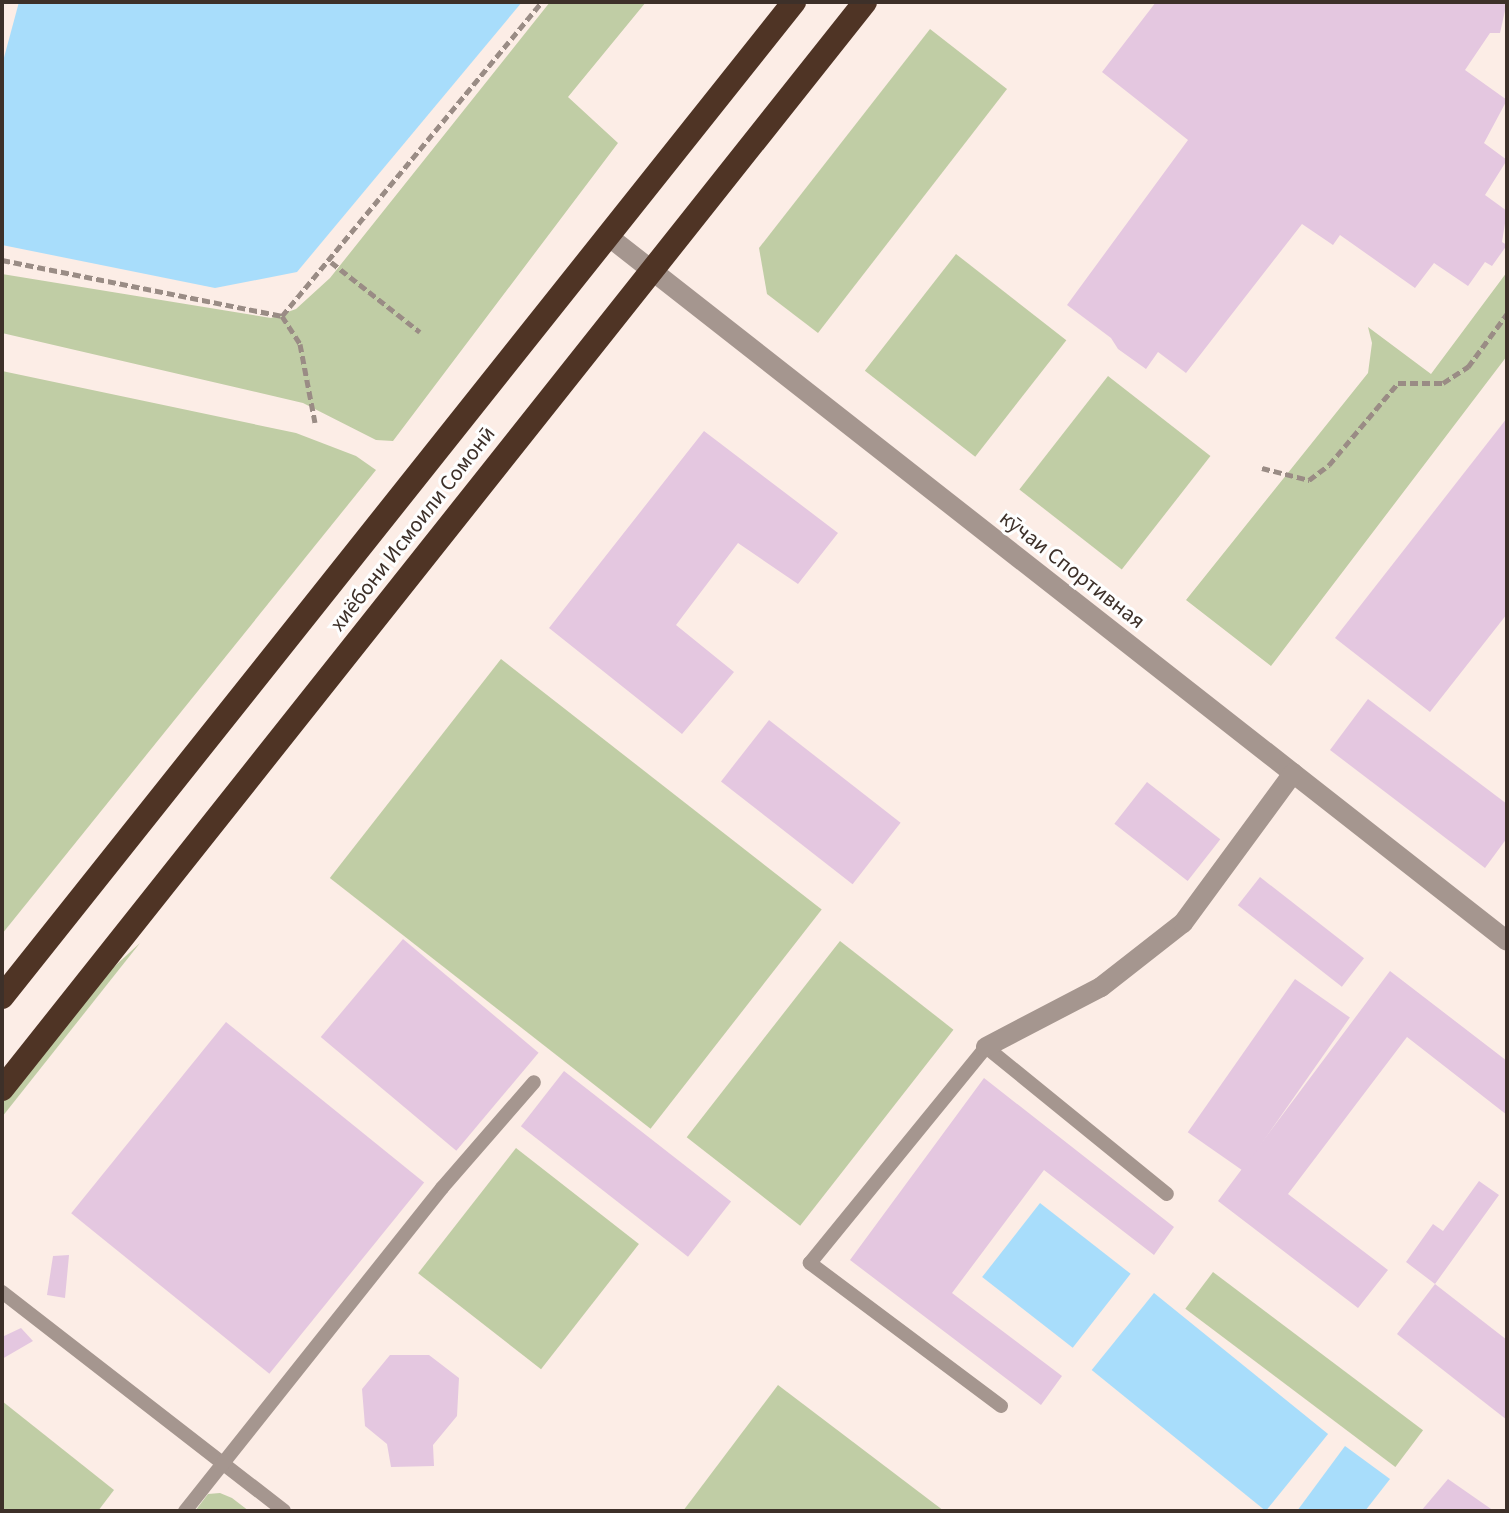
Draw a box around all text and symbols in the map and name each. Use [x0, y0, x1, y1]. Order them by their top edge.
street label: хиёбони Исмоили Сомонӣ [325, 421, 501, 637]
street label: кӯчаи Спортивная [994, 505, 1150, 635]

